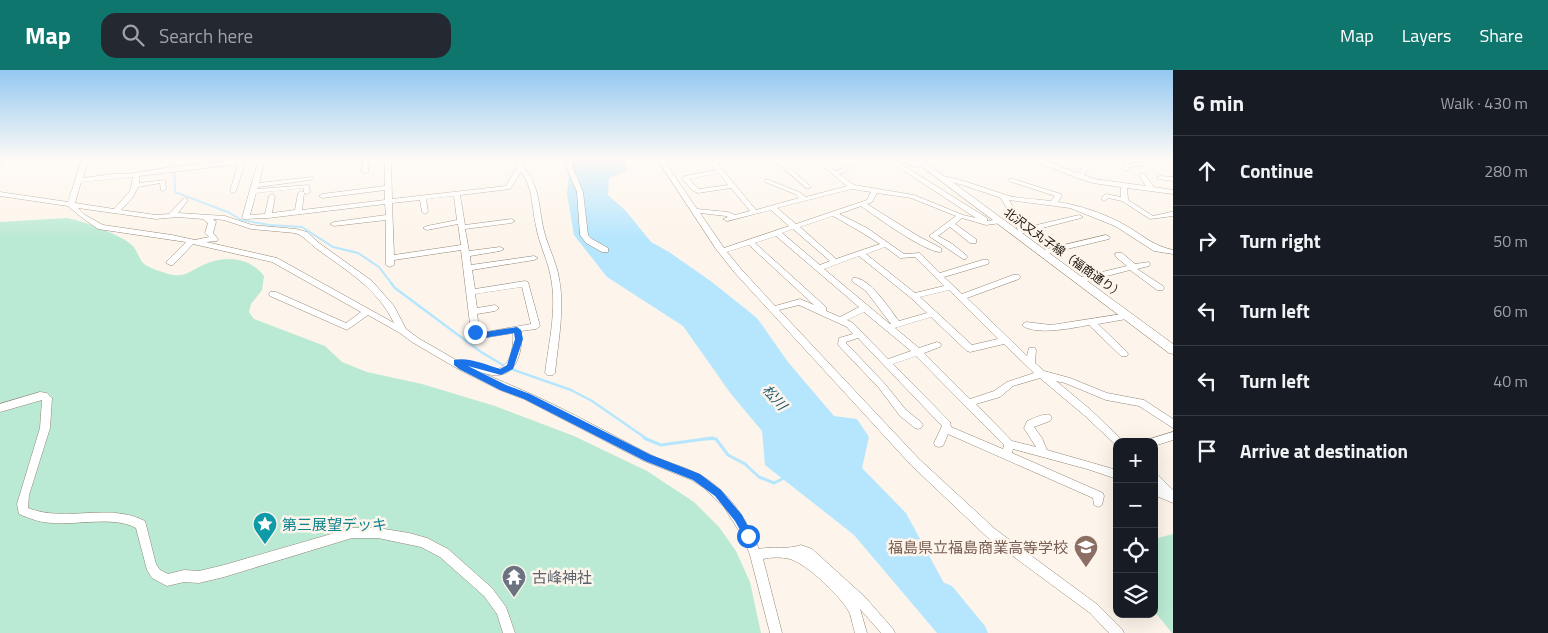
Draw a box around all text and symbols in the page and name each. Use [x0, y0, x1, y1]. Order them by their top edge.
search box [101, 13, 451, 58]
text: Map [25, 17, 71, 53]
icon: search [119, 21, 147, 49]
text: Search here [159, 21, 253, 50]
text: Map [1340, 22, 1374, 49]
text: Layers [1402, 22, 1451, 49]
text: Share [1479, 22, 1523, 49]
text: 6 min [1193, 87, 1244, 119]
text: Walk · 430 m [1440, 91, 1528, 115]
text: Continue [1240, 156, 1313, 185]
icon: ahead [1193, 157, 1221, 185]
text: 280 m [1484, 159, 1528, 183]
street label: 北沢又丸子線（福商通り） [1000, 203, 1128, 303]
text: Turn right [1240, 226, 1321, 255]
icon: right [1193, 227, 1221, 255]
text: 50 m [1493, 229, 1528, 253]
text: Turn left [1240, 296, 1310, 325]
icon: left [1193, 297, 1221, 325]
text: 60 m [1493, 299, 1528, 323]
route end [464, 321, 487, 344]
text: Turn left [1240, 366, 1310, 395]
icon: left [1193, 367, 1221, 395]
text: 40 m [1493, 369, 1528, 393]
water label: 松川 [758, 380, 794, 416]
text: Arrive at destination [1240, 436, 1408, 465]
icon: arrive [1193, 437, 1221, 465]
map controls [1113, 438, 1158, 618]
button: + [1113, 438, 1158, 483]
button: − [1113, 483, 1158, 528]
place icon: 第三展望デッキ [252, 511, 278, 545]
place label: 第三展望デッキ [282, 513, 387, 536]
route start [737, 525, 760, 548]
button: locate [1113, 528, 1158, 573]
school or university icon: 福島県立福島商業高等学校 [1073, 534, 1099, 568]
place label: 福島県立福島商業高等学校 [888, 536, 1068, 559]
temple icon: 古峰神社 [501, 564, 527, 598]
place label: 古峰神社 [532, 566, 592, 589]
button: layers [1113, 573, 1158, 618]

